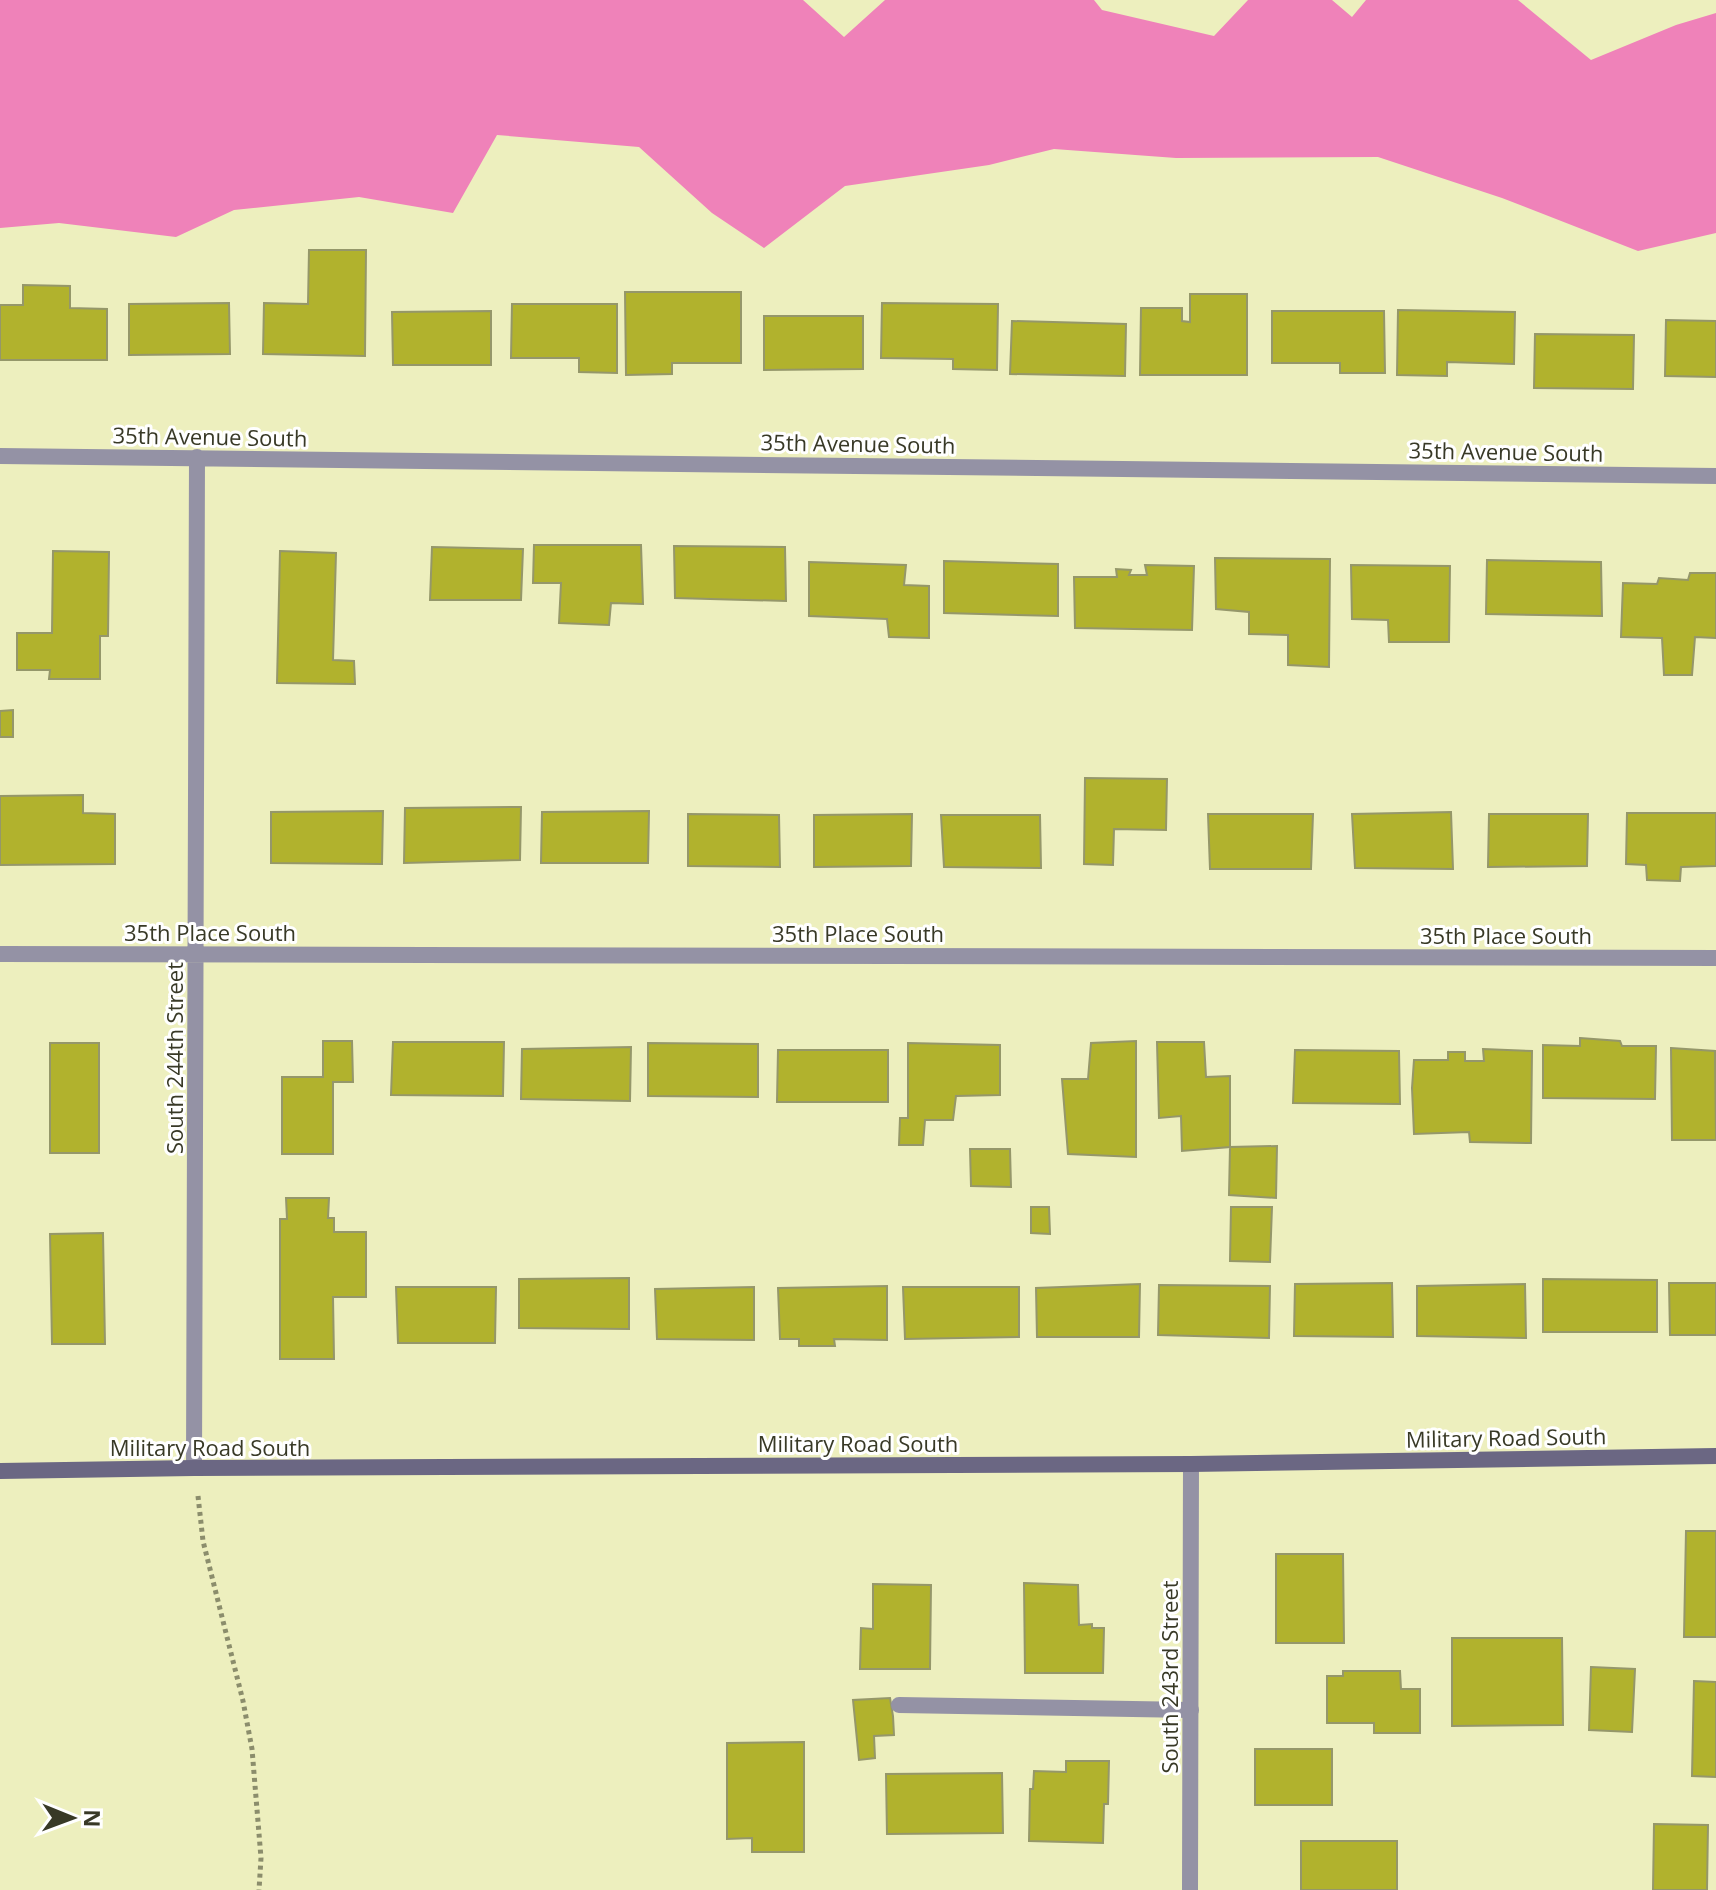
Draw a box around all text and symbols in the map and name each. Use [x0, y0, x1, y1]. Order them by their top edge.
street label: 35th Avenue South [112, 419, 308, 453]
street label: 35th Avenue South [760, 426, 956, 460]
street label: 35th Avenue South [1408, 434, 1604, 468]
street label: 35th Place South [124, 917, 296, 947]
street label: 35th Place South [772, 918, 944, 948]
street label: 35th Place South [1420, 920, 1592, 950]
street label: South 244th Street [159, 962, 189, 1154]
street label: Military Road South [1405, 1420, 1607, 1454]
street label: Military Road South [758, 1428, 958, 1458]
street label: Military Road South [110, 1432, 310, 1462]
street label: South 243rd Street [1154, 1580, 1184, 1774]
north arrow [32, 1778, 112, 1858]
text: N [78, 1809, 108, 1828]

